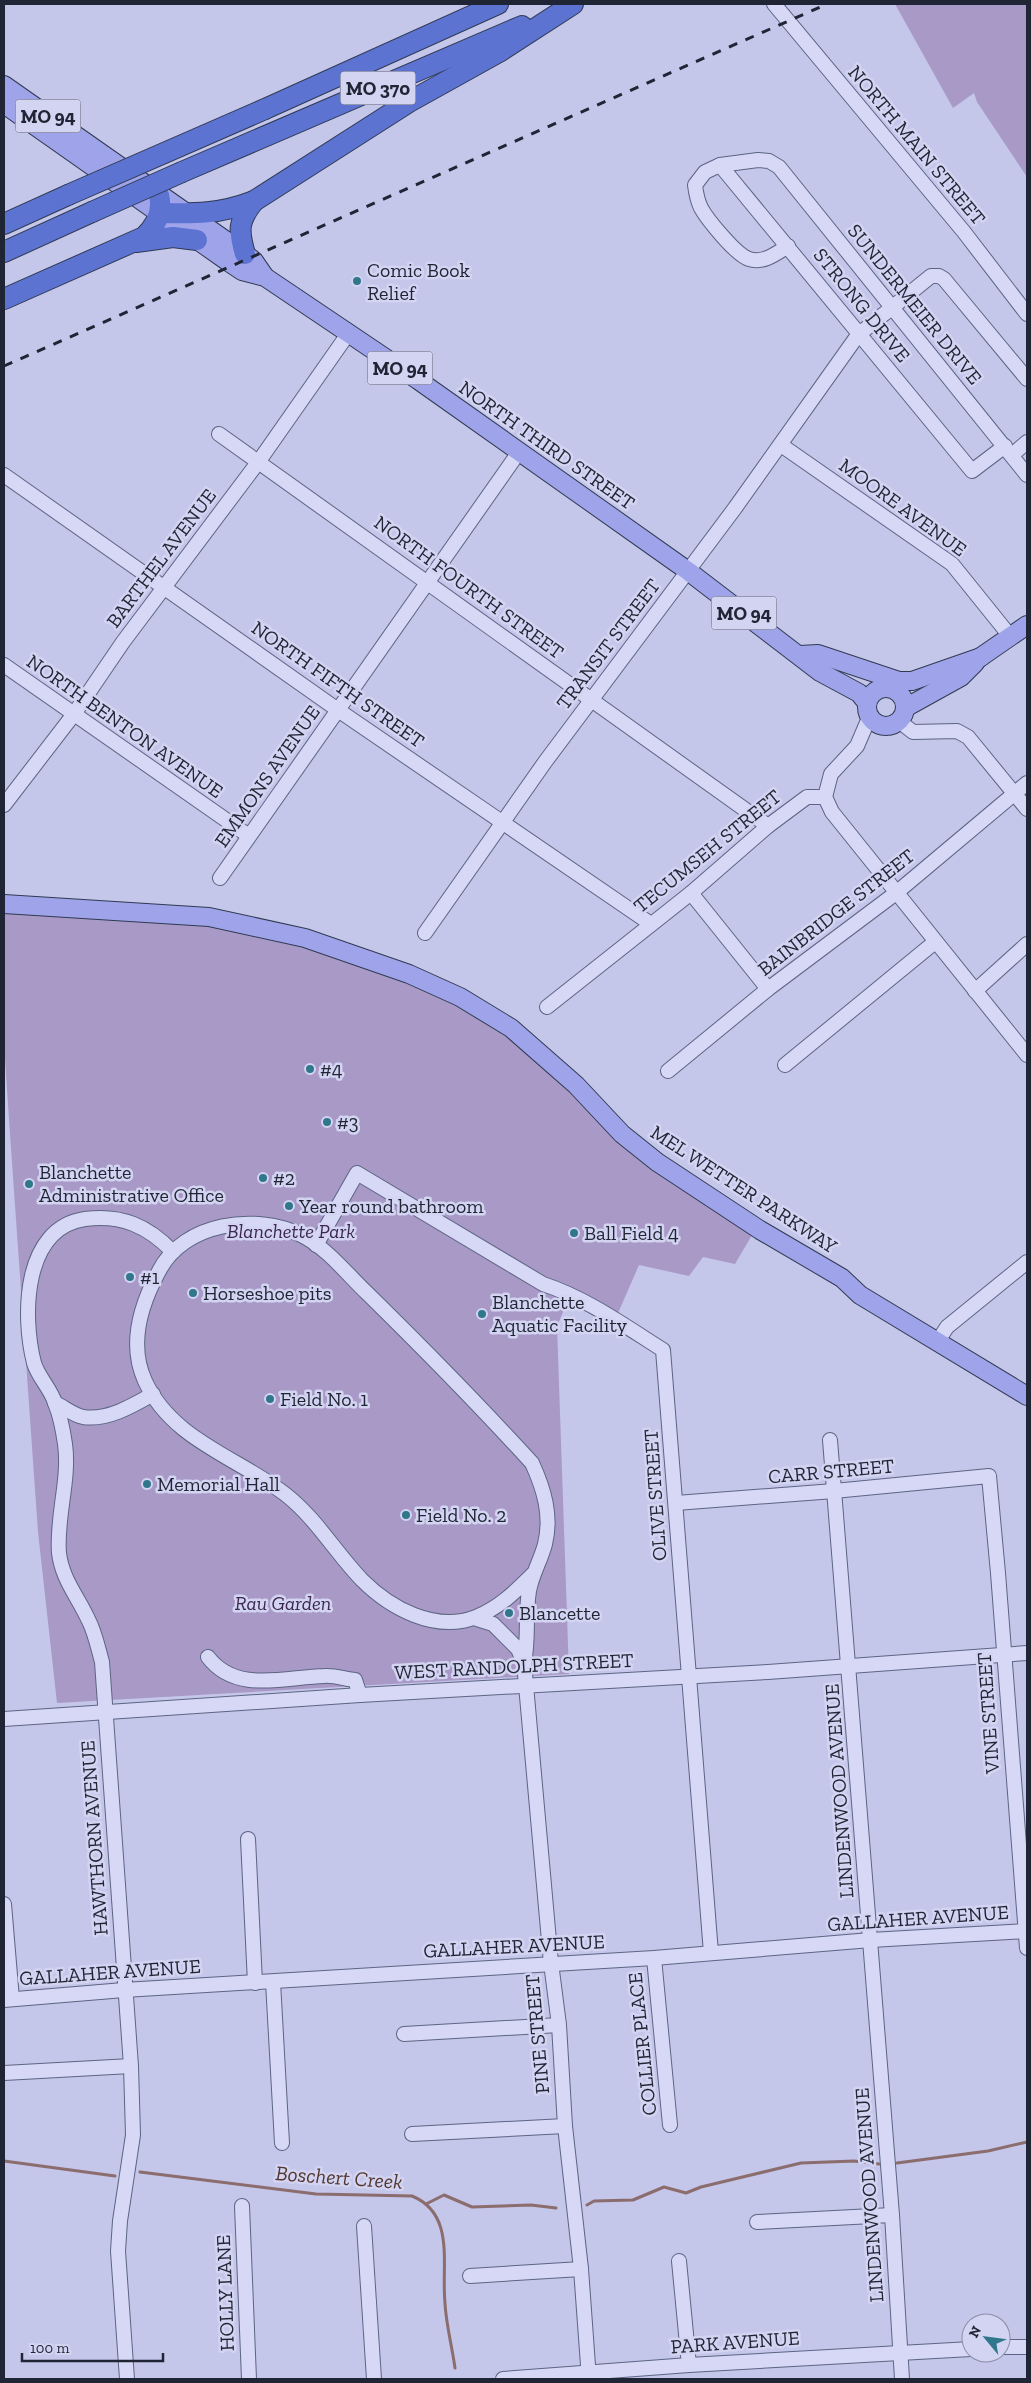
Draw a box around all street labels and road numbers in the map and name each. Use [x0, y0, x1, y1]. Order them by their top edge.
street label: NORTH MAIN STREET [843, 60, 991, 230]
road number: MO 370 [340, 72, 416, 105]
road number: MO 94 [15, 100, 80, 132]
street label: SUNDERMEIER DRIVE [843, 219, 987, 389]
street label: STRONG DRIVE [809, 243, 915, 367]
road number: MO 94 [368, 352, 432, 384]
street label: NORTH THIRD STREET [455, 375, 639, 515]
street label: MOORE AVENUE [835, 453, 971, 561]
street label: BARTHEL AVENUE [101, 484, 221, 632]
street label: NORTH FOURTH STREET [369, 510, 569, 664]
street label: TRANSIT STREET [551, 574, 665, 714]
road number: MO 94 [712, 596, 776, 630]
street label: NORTH FIFTH STREET [247, 615, 429, 753]
street label: NORTH BENTON AVENUE [22, 649, 228, 803]
street label: EMMONS AVENUE [209, 700, 325, 852]
street label: TECUMSEH STREET [629, 784, 785, 918]
street label: BAINBRIDGE STREET [753, 843, 919, 981]
street label: MEL WETTER PARKWAY [646, 1120, 842, 1259]
street label: OLIVE STREET [638, 1428, 672, 1562]
street label: CARR STREET [767, 1454, 895, 1488]
street label: WEST RANDOLPH STREET [394, 1648, 634, 1684]
street label: VINE STREET [972, 1651, 1004, 1776]
street label: LINDENWOOD AVENUE [820, 1683, 858, 1899]
street label: HAWTHORN AVENUE [75, 1740, 113, 1936]
street label: GALLAHER AVENUE [827, 1900, 1009, 1936]
street label: GALLAHER AVENUE [423, 1929, 605, 1963]
street label: GALLAHER AVENUE [19, 1954, 201, 1990]
street label: COLLIER PLACE [623, 1971, 661, 2117]
street label: PINE STREET [520, 1973, 554, 2095]
street label: LINDENWOOD AVENUE [850, 2087, 888, 2303]
street label: HOLLY LANE [211, 2234, 239, 2352]
street label: PARK AVENUE [670, 2326, 800, 2358]

